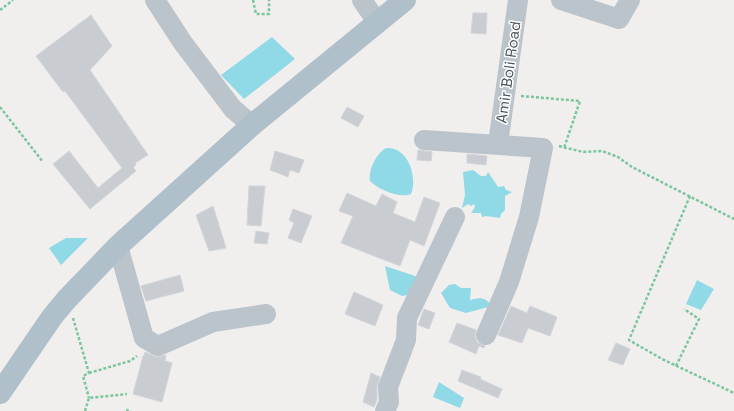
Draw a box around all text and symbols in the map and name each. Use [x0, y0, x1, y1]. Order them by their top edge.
street label: Amir Boli Road [491, 20, 525, 124]

